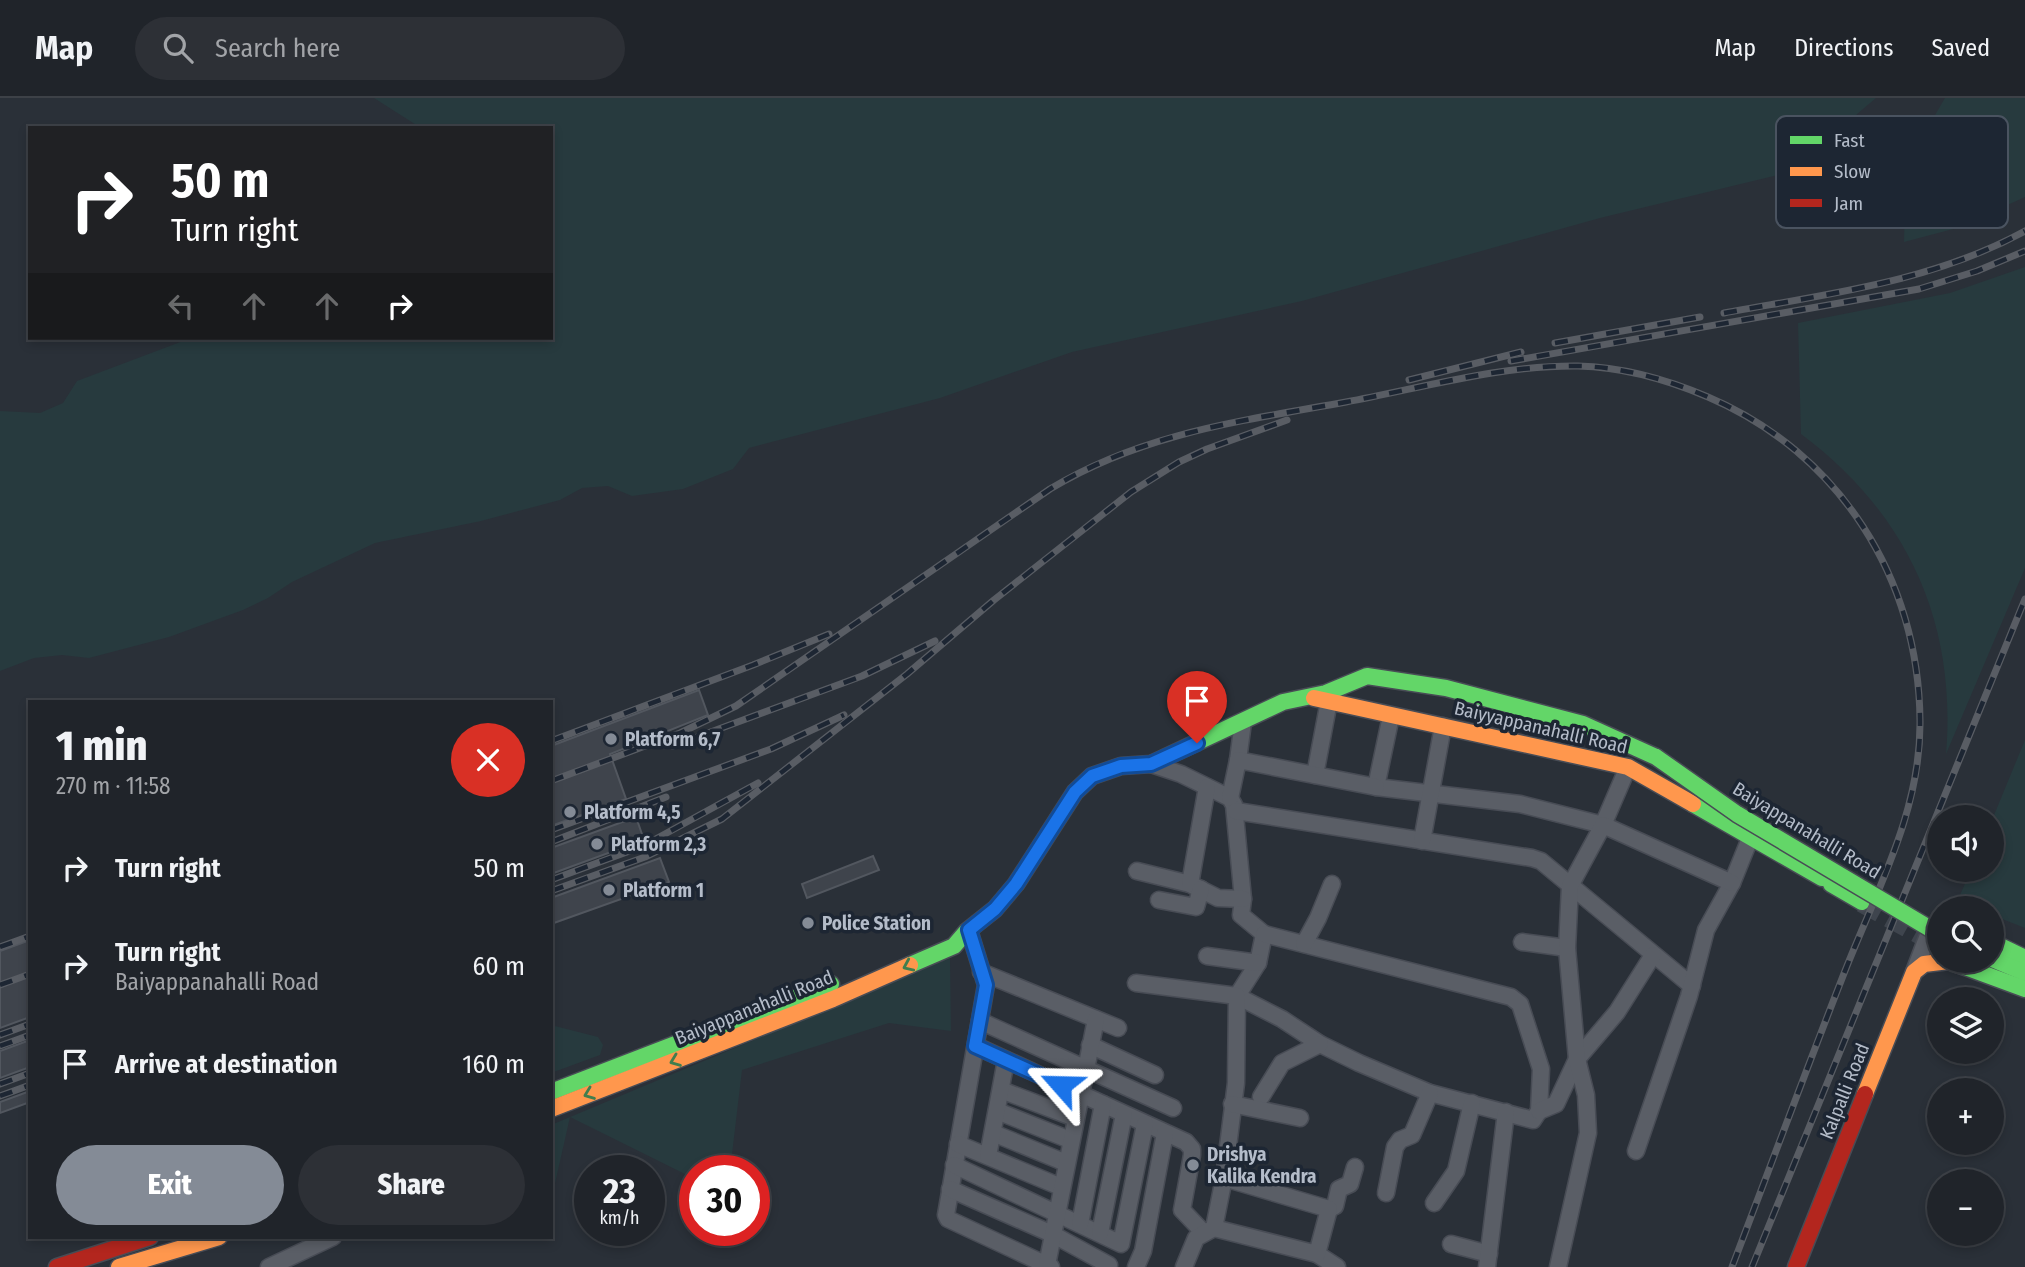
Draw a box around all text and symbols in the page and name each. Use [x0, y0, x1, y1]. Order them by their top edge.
search box [135, 17, 625, 80]
text: Map [35, 28, 93, 68]
icon: search [159, 29, 197, 67]
text: Search here [215, 33, 340, 64]
text: Map [1715, 34, 1756, 62]
text: Directions [1794, 34, 1893, 62]
text: Saved [1931, 34, 1990, 62]
legend [1776, 116, 2008, 228]
text: Fast [1834, 129, 1865, 152]
text: 50 m [171, 151, 269, 210]
icon: right [56, 154, 147, 245]
text: Slow [1834, 160, 1871, 183]
text: Jam [1834, 192, 1863, 215]
text: Turn right [171, 211, 298, 249]
icon: left [162, 287, 200, 325]
icon: ahead [235, 287, 273, 325]
icon: ahead [308, 287, 346, 325]
icon: right [381, 287, 419, 325]
pin [1167, 671, 1227, 743]
icon: arrive [1178, 682, 1216, 720]
street label: Baiyyappanahalli Road [1452, 696, 1630, 759]
text: 1 min [56, 721, 147, 771]
button: close [451, 723, 525, 797]
place label: Platform 6,7 [625, 728, 720, 751]
marker: Platform 6,7 [603, 731, 619, 747]
text: 270 m · 11:58 [56, 772, 170, 800]
street label: Baiyappanahalli Road [1729, 777, 1885, 884]
place label: Platform 4,5 [584, 801, 681, 824]
marker: Platform 4,5 [562, 804, 578, 820]
map controls [1927, 805, 2004, 1246]
button: sound [1927, 805, 2004, 882]
place label: Platform 2,3 [611, 833, 706, 856]
marker: Platform 2,3 [589, 836, 605, 852]
icon: right [56, 849, 94, 887]
text: Turn right [115, 853, 221, 884]
text: 50 m [473, 853, 525, 884]
place label: Platform 1 [623, 879, 704, 902]
marker: Platform 1 [601, 882, 617, 898]
button: search [1927, 896, 2004, 973]
place label: Police Station [822, 912, 931, 935]
marker: Police Station [800, 915, 816, 931]
text: Turn right [115, 937, 221, 968]
icon: right [56, 947, 94, 985]
text: 60 m [472, 951, 525, 982]
one-way arrow [903, 958, 916, 972]
street label: Baiyappanahalli Road [672, 965, 837, 1050]
text: Baiyappanahalli Road [115, 968, 319, 996]
button: layers [1927, 987, 2004, 1064]
street label: Kalpalli Road [1815, 1040, 1874, 1143]
icon: arrive [56, 1045, 94, 1083]
position arrow [1024, 1048, 1098, 1122]
text: Arrive at destination [115, 1049, 338, 1080]
text: 160 m [462, 1049, 525, 1080]
one-way arrow [670, 1052, 682, 1066]
button: + [1927, 1078, 2004, 1155]
one-way arrow [584, 1085, 596, 1099]
place label: Drishya Kalika Kendra [1207, 1143, 1317, 1188]
button: Exit [56, 1145, 284, 1225]
button: Share [298, 1145, 525, 1225]
speed limit sign: 30 [679, 1155, 770, 1246]
marker: Drishya Kalika Kendra [1185, 1157, 1201, 1173]
button: − [1927, 1169, 2004, 1246]
text: 23 [603, 1170, 636, 1212]
text: km/h [599, 1207, 640, 1229]

